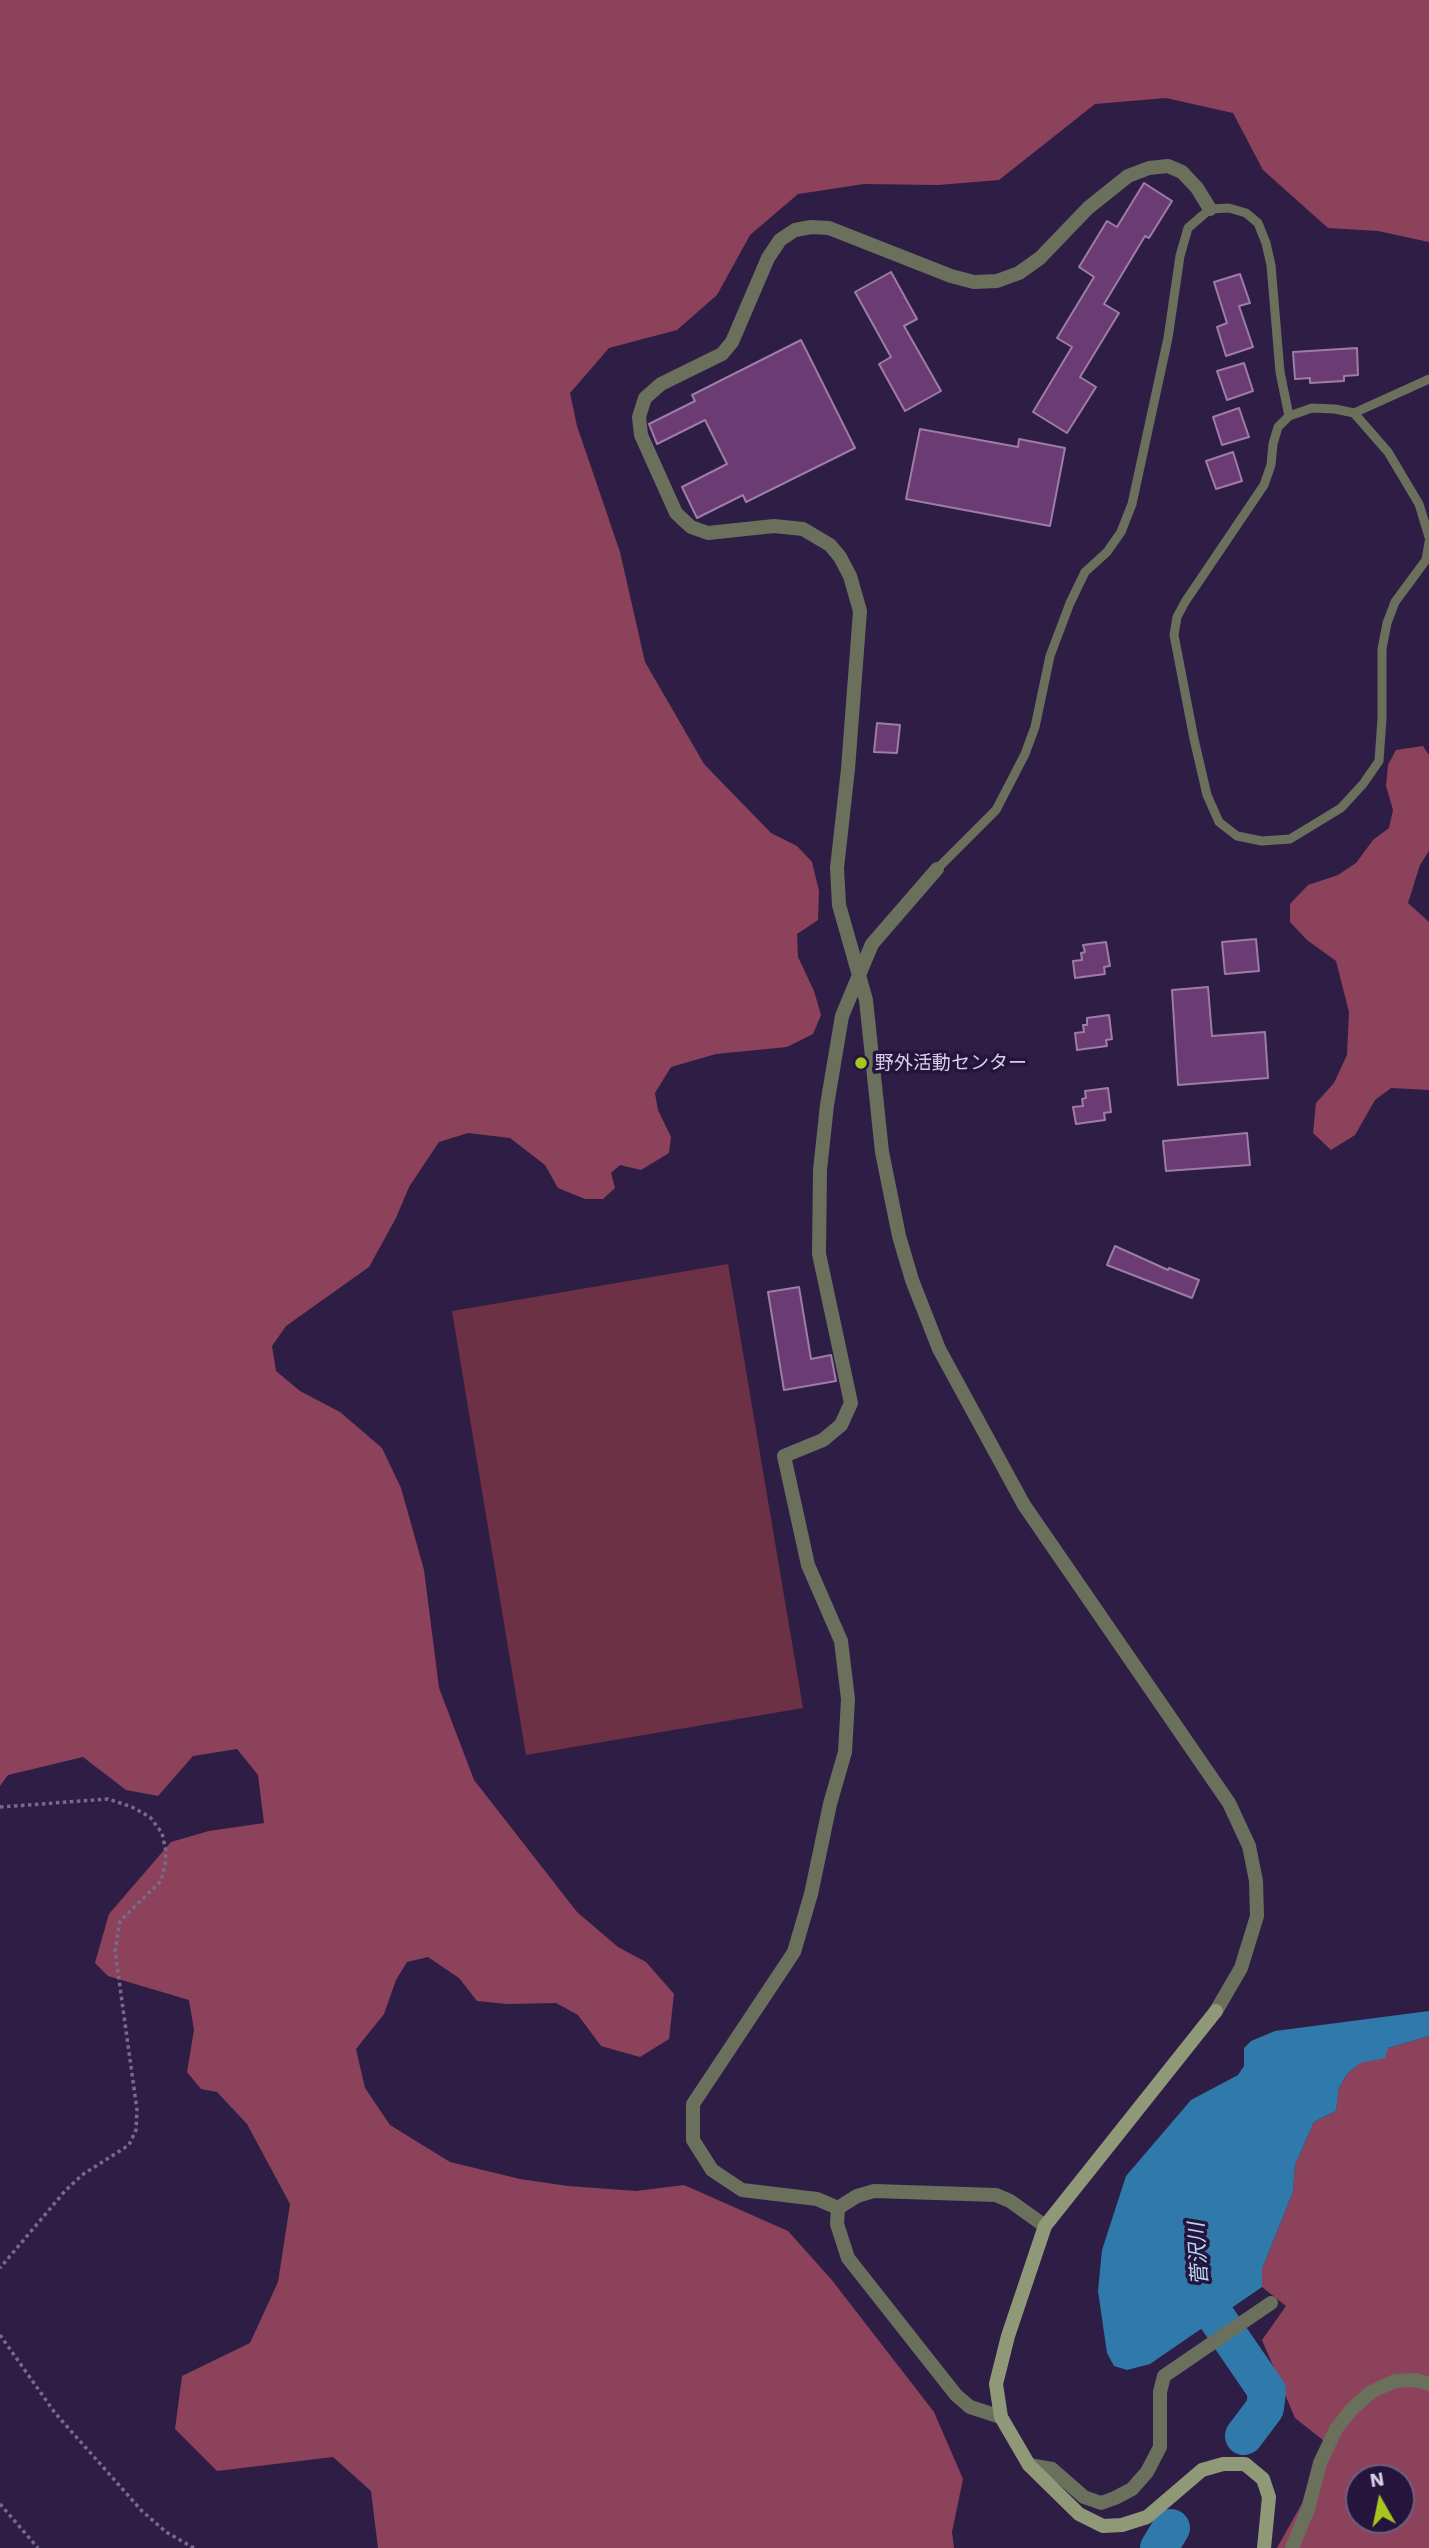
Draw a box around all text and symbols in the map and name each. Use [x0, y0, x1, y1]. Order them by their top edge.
place label: 野外活動センター [875, 1052, 1027, 1074]
marker: 野外活動センター [853, 1055, 869, 1071]
water label: 菅沢川 [1184, 2222, 1214, 2286]
north arrow [1345, 2464, 1415, 2534]
text: N [1368, 2467, 1386, 2492]

